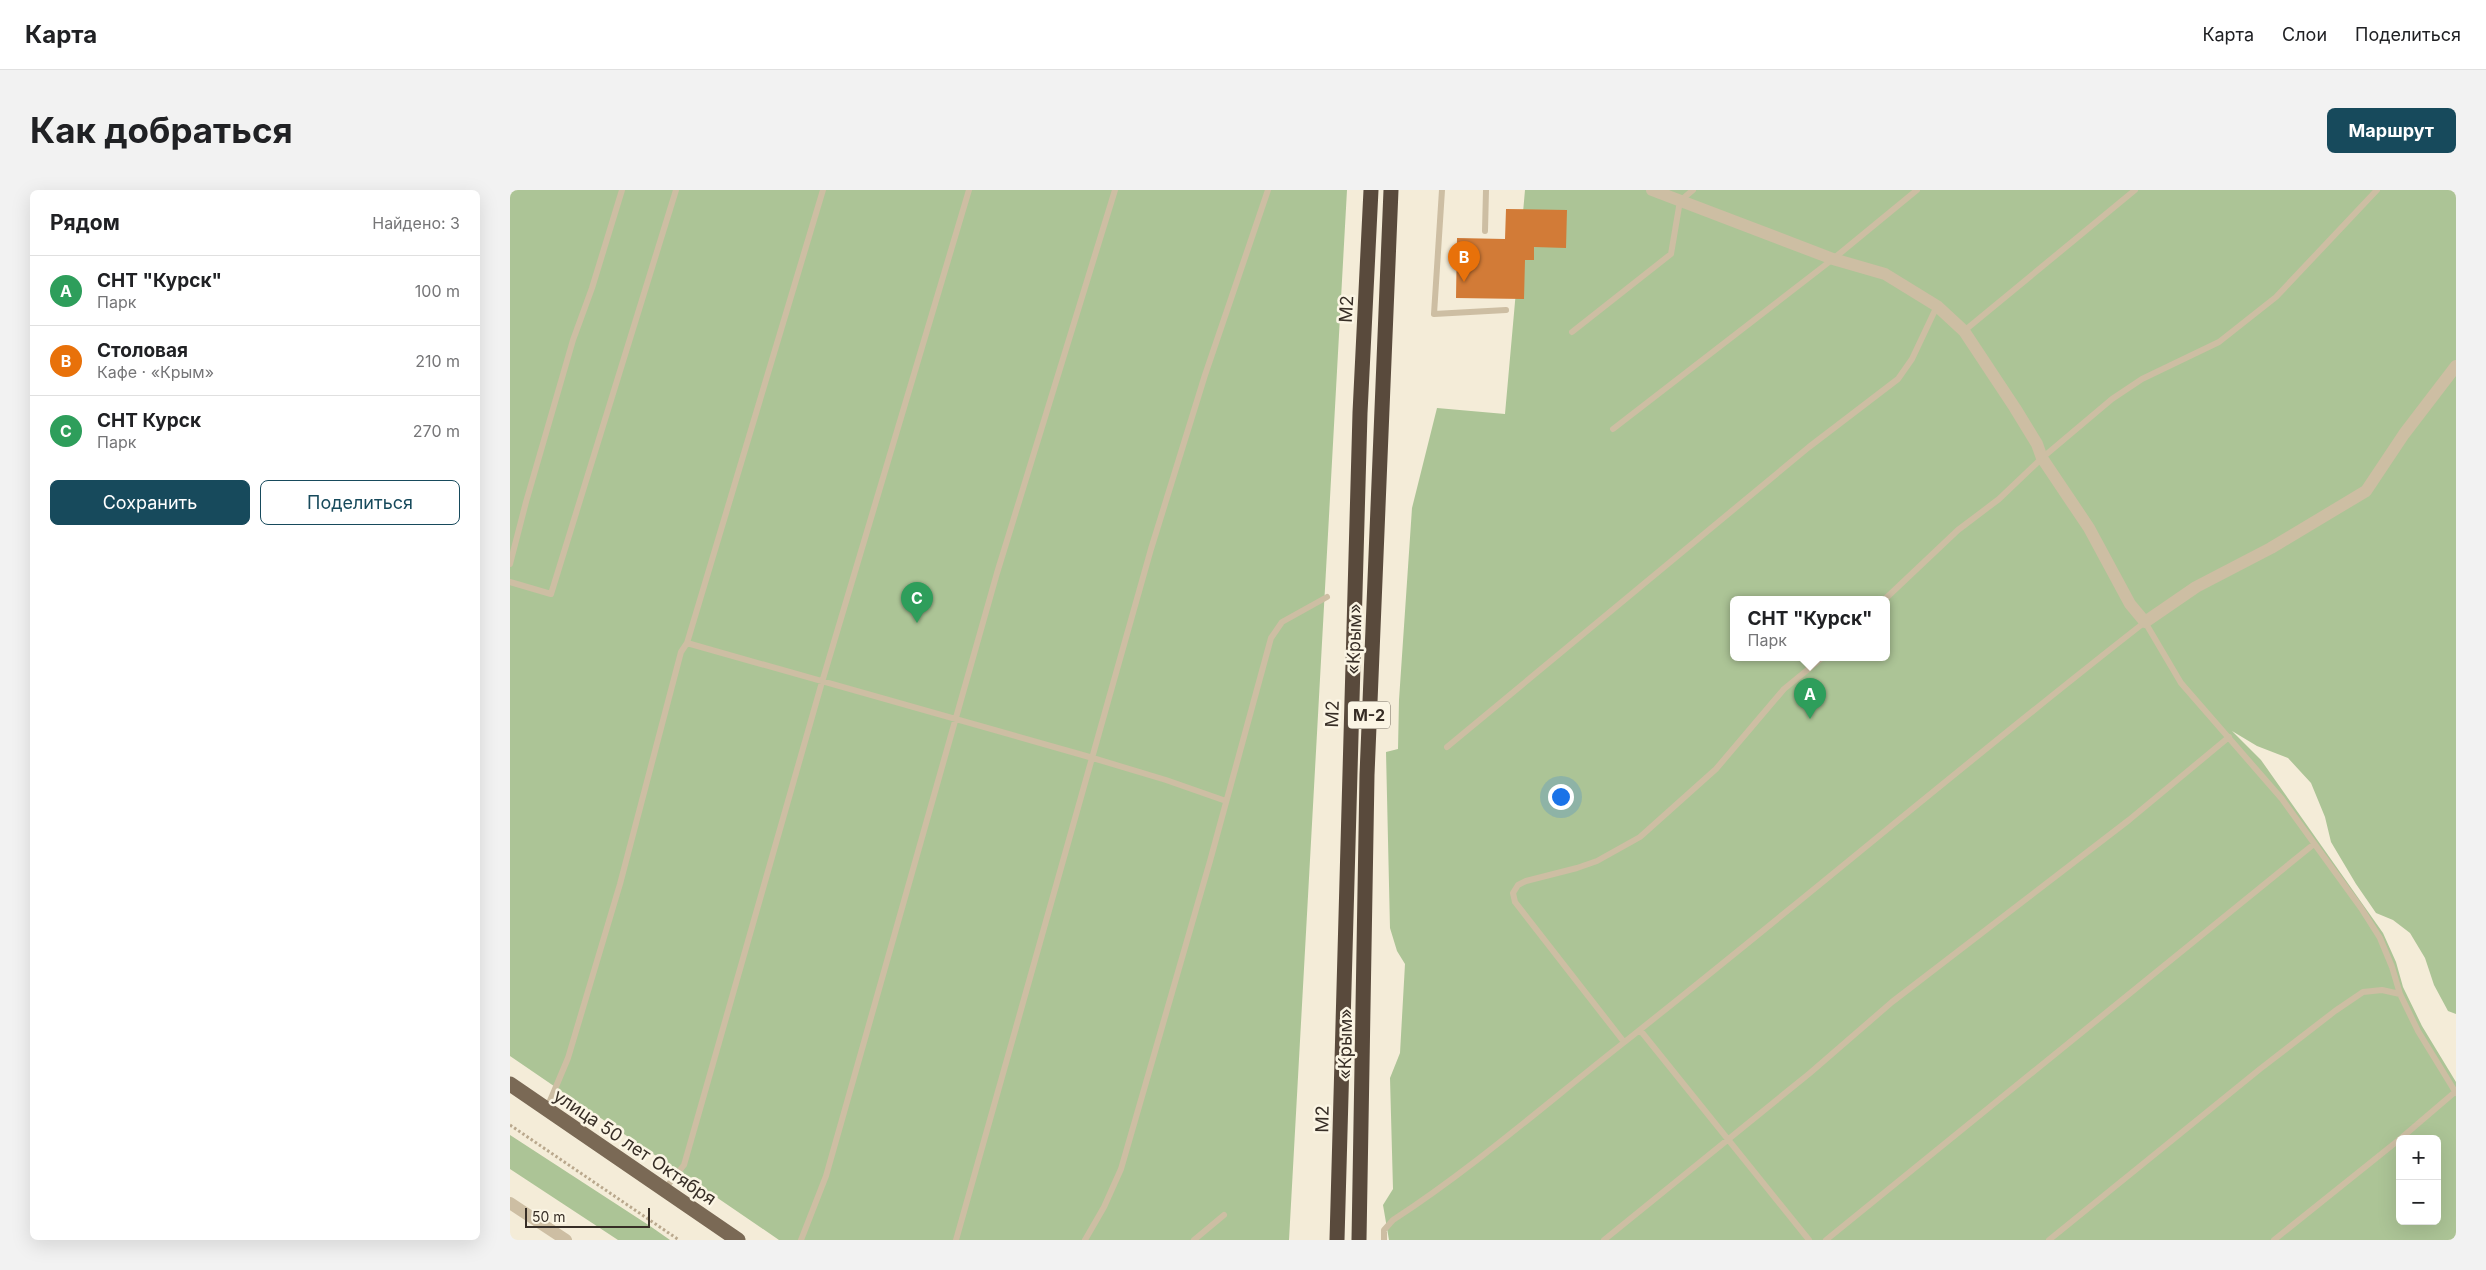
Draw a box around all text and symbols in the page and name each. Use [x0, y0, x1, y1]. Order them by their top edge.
text: Карта [25, 20, 97, 49]
text: Карта [2202, 24, 2254, 45]
text: Слои [2282, 24, 2327, 45]
text: Поделиться [2355, 24, 2461, 45]
button: Маршрут [2327, 108, 2456, 153]
text: Как добраться [30, 109, 293, 151]
text: Рядом [50, 210, 120, 235]
text: Найдено: 3 [372, 213, 460, 233]
pin: B [1448, 241, 1480, 282]
text: СНТ "Курск" [97, 269, 222, 292]
text: A [60, 281, 72, 301]
text: 100 m [415, 281, 460, 301]
text: Парк [97, 292, 136, 312]
street label: М2 [1335, 295, 1357, 323]
text: Столовая [97, 339, 188, 362]
text: B [61, 351, 71, 371]
text: 210 m [415, 351, 460, 371]
text: Кафе · «Крым» [97, 362, 214, 382]
text: СНТ Курск [97, 409, 201, 432]
text: C [60, 421, 72, 441]
text: 270 m [413, 421, 460, 441]
text: Парк [97, 432, 136, 452]
button: Сохранить [50, 480, 250, 525]
button: Поделиться [260, 480, 460, 525]
pin: C [901, 582, 933, 623]
popup [1730, 596, 1890, 661]
street label: «Крым» [1342, 603, 1366, 675]
text: СНТ "Курск" [1748, 607, 1872, 630]
text: Парк [1748, 630, 1787, 650]
pin: A [1794, 678, 1826, 719]
street label: М2 [1321, 700, 1343, 728]
road number: М-2 [1348, 702, 1390, 728]
your location [1548, 784, 1574, 810]
street label: «Крым» [1334, 1008, 1356, 1080]
street label: улица 50 лет Октября [550, 1085, 720, 1209]
street label: М2 [1311, 1105, 1333, 1133]
map controls [2396, 1135, 2441, 1225]
button: + [2396, 1135, 2441, 1180]
button: − [2396, 1180, 2441, 1225]
scale bar [525, 1205, 650, 1228]
text: 50 m [532, 1208, 566, 1225]

